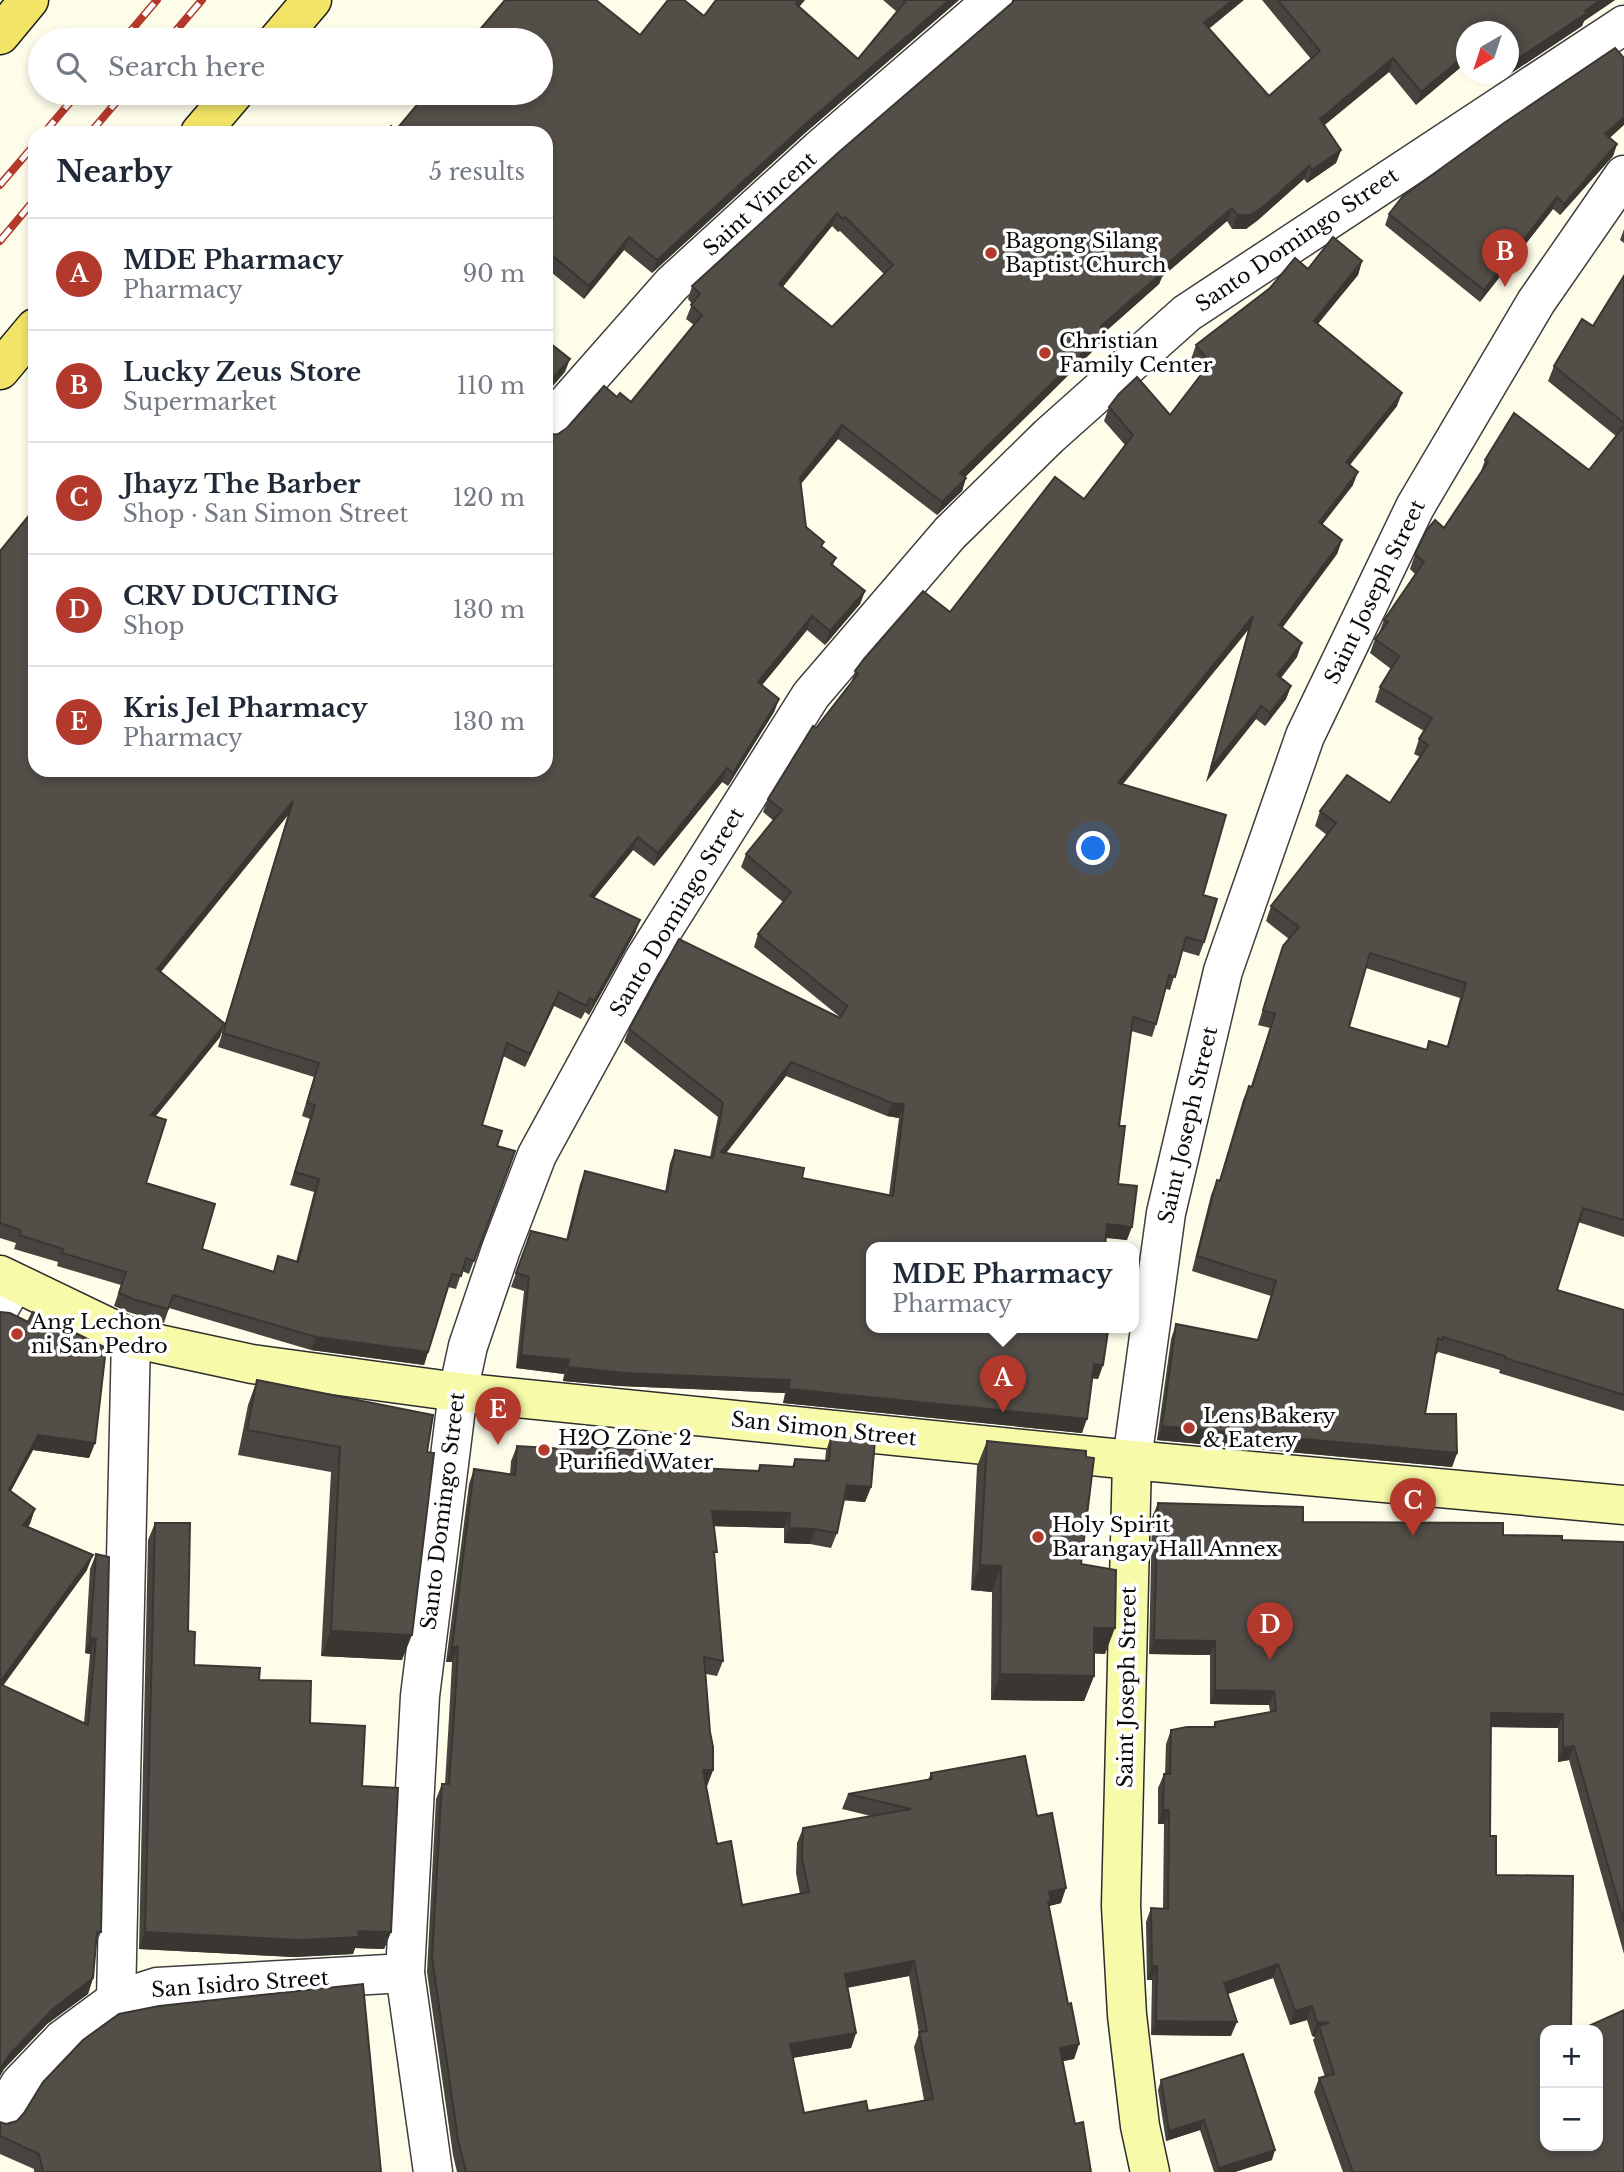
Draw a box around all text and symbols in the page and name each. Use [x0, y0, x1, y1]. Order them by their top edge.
north arrow [1456, 21, 1519, 84]
search box [28, 28, 553, 105]
icon: search [52, 48, 90, 86]
text: Search here [108, 51, 265, 83]
street label: Saint Vincent [698, 146, 822, 262]
text: Nearby [56, 153, 172, 190]
text: 5 results [429, 158, 525, 186]
street label: Santo Domingo Street [1191, 162, 1403, 318]
place label: Bagong Silang Baptist Church [1005, 228, 1166, 278]
pin: B [1482, 229, 1528, 287]
text: MDE Pharmacy [123, 244, 343, 276]
marker: Bagong Silang Baptist Church [983, 245, 999, 261]
text: A [70, 260, 88, 288]
text: 90 m [463, 260, 525, 288]
text: Pharmacy [123, 276, 243, 304]
place label: Christian Family Center [1059, 328, 1213, 378]
marker: Christian Family Center [1037, 345, 1053, 361]
text: Lucky Zeus Store [123, 356, 361, 388]
text: B [70, 372, 88, 400]
text: 110 m [457, 372, 525, 400]
text: Supermarket [123, 388, 277, 416]
text: Jhayz The Barber [123, 468, 361, 500]
text: C [70, 484, 88, 512]
text: 120 m [453, 484, 525, 512]
street label: Saint Joseph Street [1319, 496, 1431, 688]
text: Shop · San Simon Street [123, 500, 408, 528]
text: CRV DUCTING [123, 580, 338, 612]
text: D [68, 596, 90, 624]
text: 130 m [453, 596, 525, 624]
text: Shop [123, 612, 184, 640]
text: Kris Jel Pharmacy [123, 692, 367, 724]
text: E [70, 708, 88, 736]
text: 130 m [453, 708, 525, 736]
text: Pharmacy [123, 724, 243, 752]
street label: Santo Domingo Street [604, 803, 750, 1021]
your location [1076, 831, 1110, 865]
street label: Saint Joseph Street [1153, 1024, 1223, 1226]
popup [866, 1242, 1139, 1333]
text: MDE Pharmacy [892, 1258, 1113, 1290]
text: Pharmacy [892, 1290, 1012, 1318]
place label: Ang Lechon ni San Pedro [30, 1309, 168, 1359]
marker: Ang Lechon ni San Pedro [9, 1326, 25, 1342]
pin: A [980, 1355, 1026, 1413]
pin: E [475, 1387, 521, 1445]
street label: Santo Domingo Street [416, 1391, 470, 1631]
place label: Lens Bakery & Eatery [1203, 1403, 1336, 1453]
street label: San Simon Street [730, 1406, 918, 1452]
marker: Lens Bakery & Eatery [1181, 1420, 1197, 1436]
place label: H2O Zone 2 Purified Water [558, 1425, 713, 1475]
marker: H2O Zone 2 Purified Water [536, 1442, 552, 1458]
pin: C [1390, 1478, 1436, 1536]
place label: Holy Spirit Barangay Hall Annex [1052, 1512, 1278, 1562]
marker: Holy Spirit Barangay Hall Annex [1030, 1529, 1046, 1545]
street label: Saint Joseph Street [1112, 1586, 1142, 1788]
pin: D [1247, 1602, 1293, 1660]
street label: San Isidro Street [150, 1965, 330, 2003]
map controls [1540, 2025, 1603, 2151]
button: + [1540, 2025, 1603, 2088]
button: − [1540, 2088, 1603, 2151]

